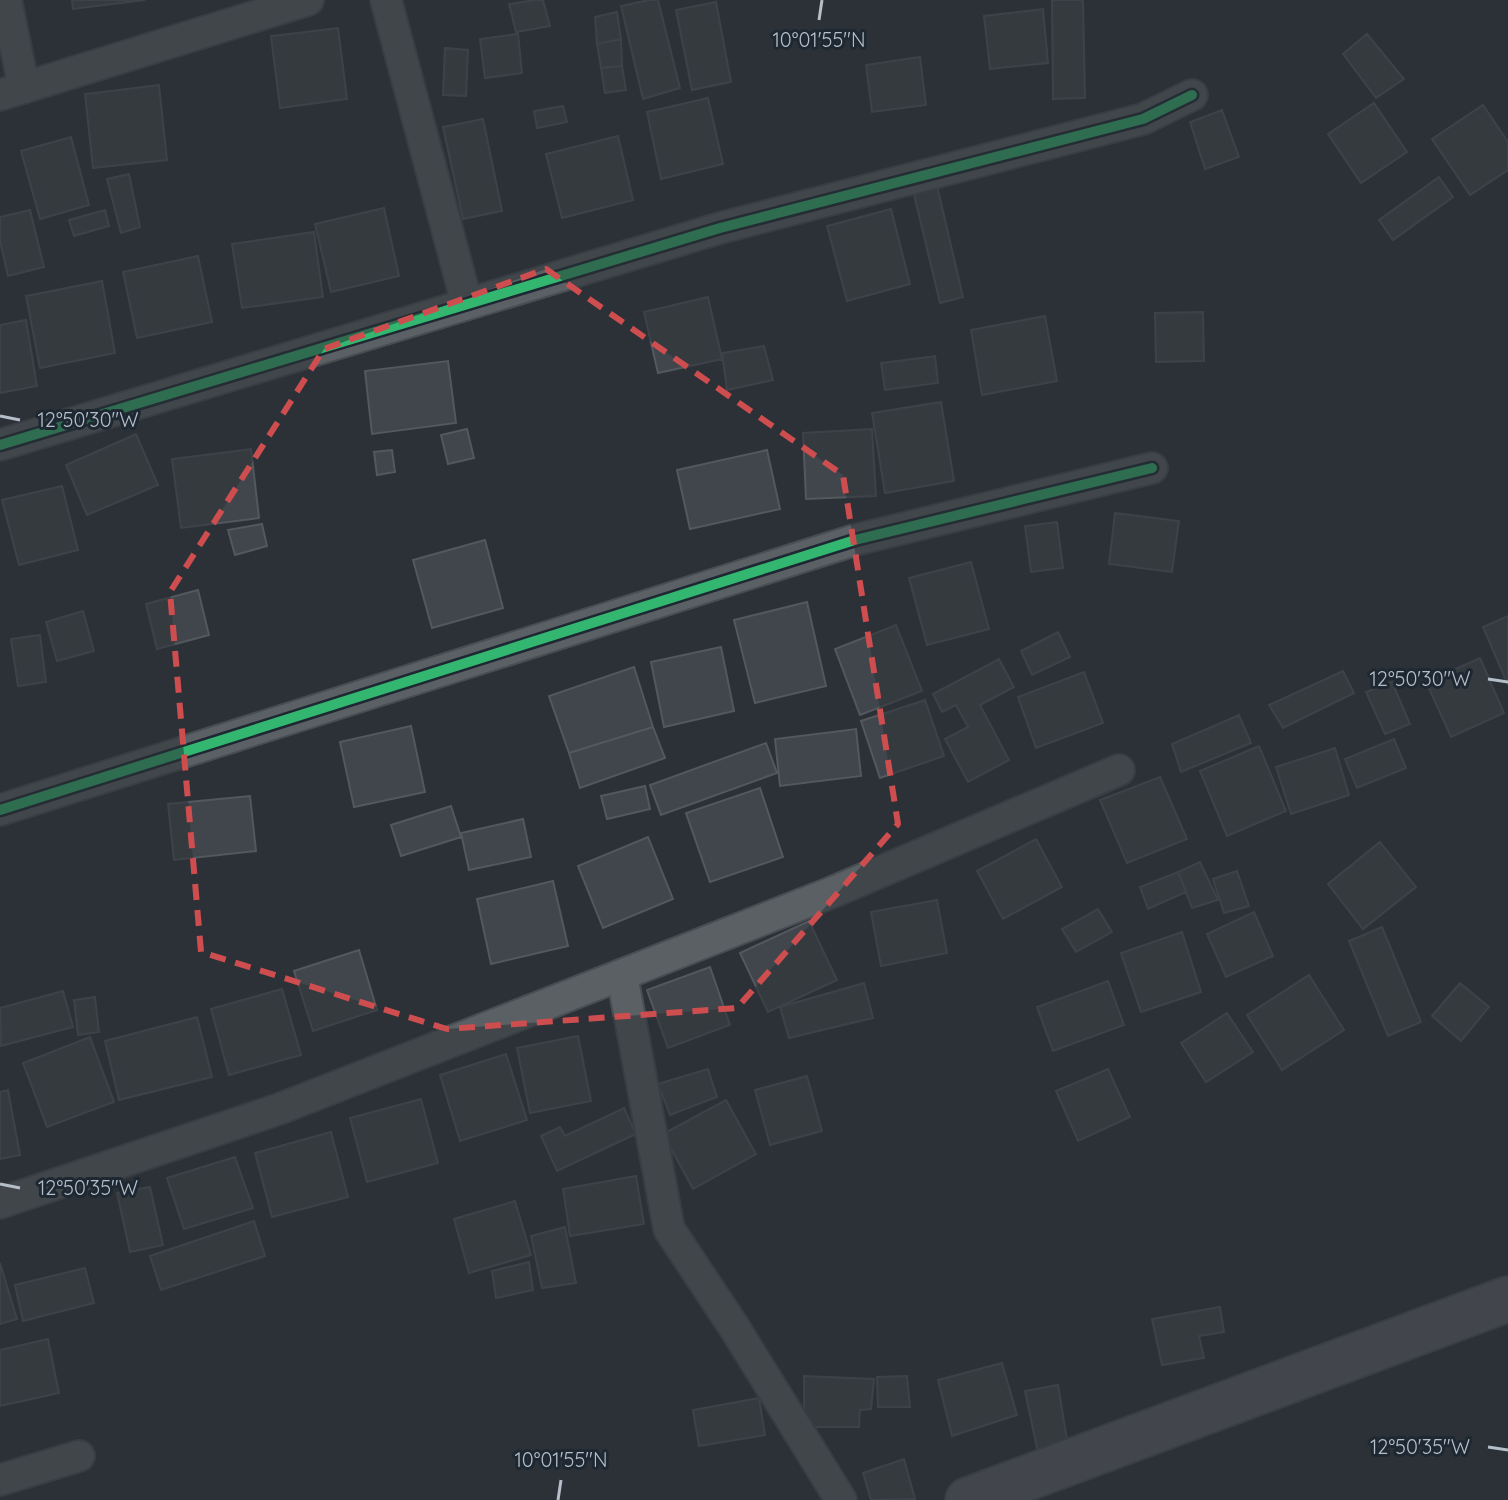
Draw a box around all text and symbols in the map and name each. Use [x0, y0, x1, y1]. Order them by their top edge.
text: 10°01'55"N [772, 27, 866, 52]
text: 12°50'30"W [37, 407, 139, 432]
text: 12°50'30"W [1369, 666, 1471, 691]
text: 12°50'35"W [38, 1175, 138, 1200]
text: 12°50'35"W [1370, 1434, 1470, 1459]
text: 10°01'55"N [514, 1447, 608, 1472]

